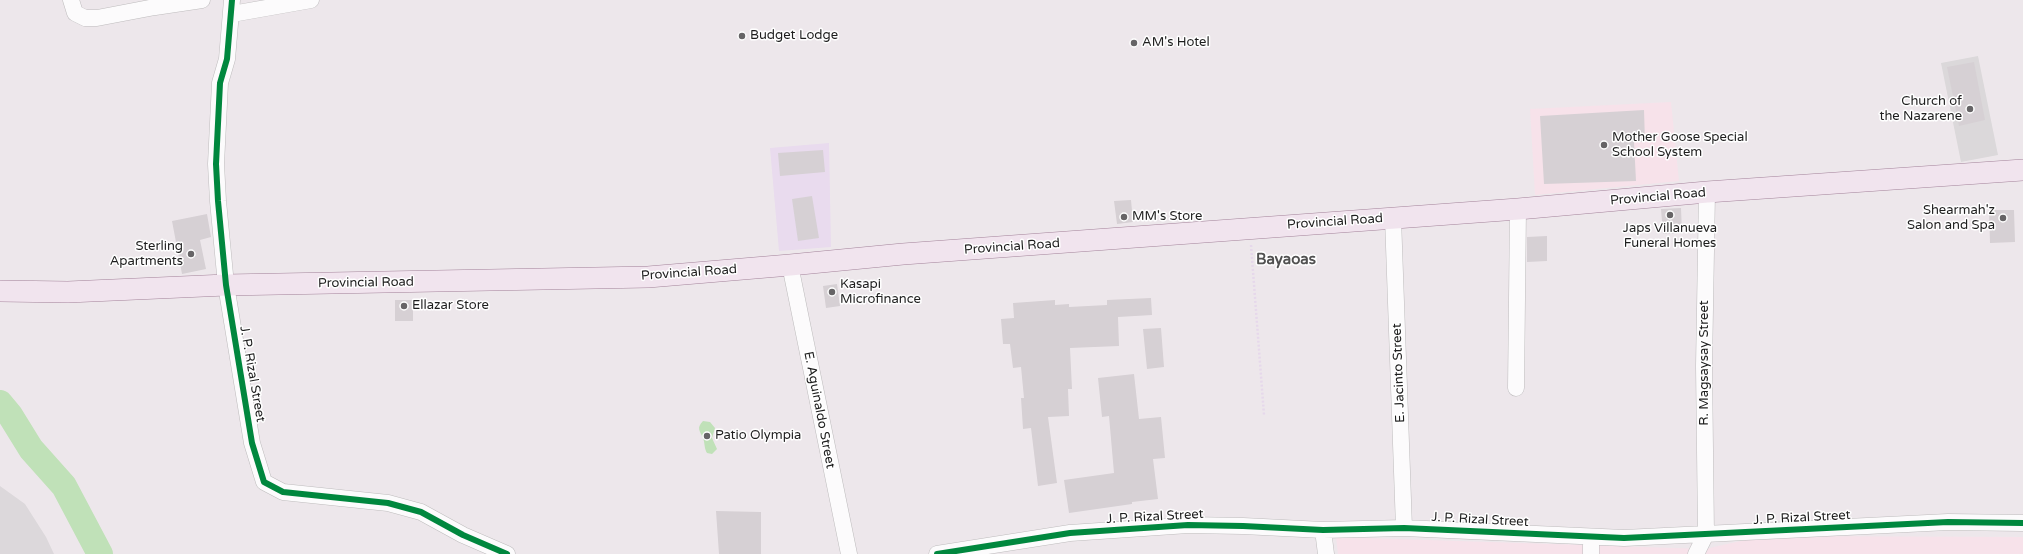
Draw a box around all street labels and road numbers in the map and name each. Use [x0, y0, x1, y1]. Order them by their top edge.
street label: Provincial Road [1609, 185, 1707, 209]
street label: Provincial Road [1287, 211, 1383, 233]
street label: Provincial Road [964, 236, 1060, 258]
street label: Provincial Road [641, 262, 737, 284]
street label: Provincial Road [318, 274, 414, 292]
street label: R. Magsaysay Street [1697, 300, 1713, 426]
street label: E. Jacinto Street [1389, 323, 1409, 423]
street label: J. P. Rizal Street [236, 325, 268, 423]
street label: E. Aguinaldo Street [800, 350, 838, 470]
street label: J. P. Rizal Street [1106, 507, 1204, 527]
street label: J. P. Rizal Street [1753, 508, 1851, 528]
street label: J. P. Rizal Street [1431, 510, 1529, 530]

